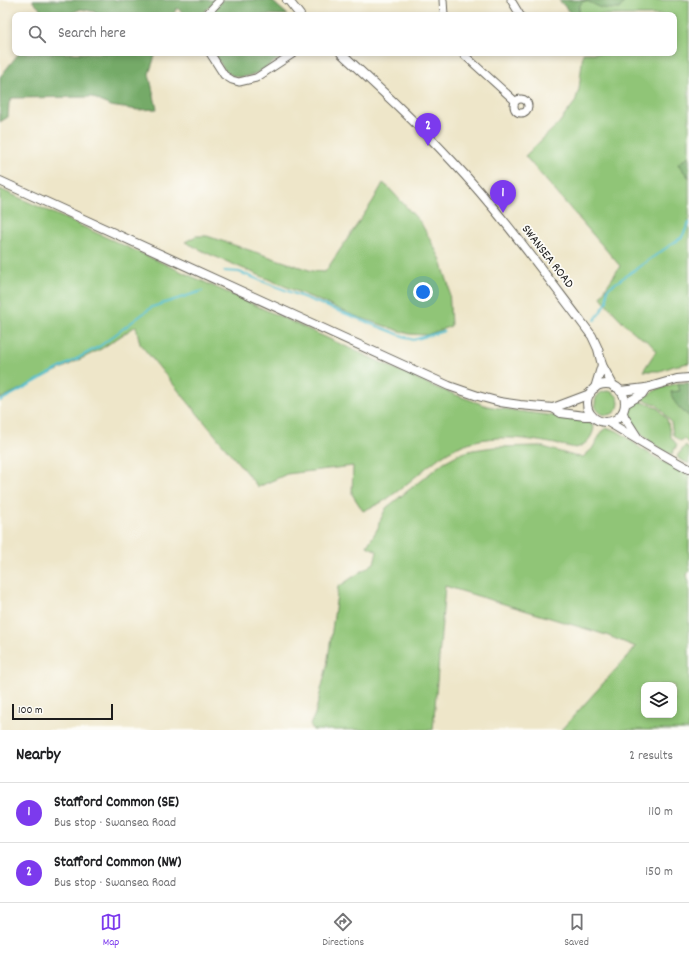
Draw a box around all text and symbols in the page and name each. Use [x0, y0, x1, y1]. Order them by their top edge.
search box [12, 12, 677, 56]
icon: search [26, 23, 48, 45]
text: Search here [58, 23, 126, 45]
pin: 2 [415, 113, 441, 146]
pin: 1 [490, 180, 516, 213]
street label: SWANSEA ROAD [516, 221, 578, 293]
your location [413, 282, 433, 302]
map controls [641, 682, 677, 718]
button: layers [641, 682, 677, 718]
scale bar [12, 702, 113, 721]
text: 100 m [18, 703, 42, 719]
text: Nearby [16, 744, 60, 768]
text: 2 results [629, 747, 673, 766]
text: Stafford Common (SE) [54, 792, 179, 814]
text: 1 [28, 803, 30, 822]
text: 110 m [648, 803, 673, 822]
text: Bus stop · Swansea Road [54, 814, 176, 833]
text: Stafford Common (NW) [54, 852, 181, 874]
text: 2 [26, 863, 32, 882]
text: 150 m [645, 863, 673, 882]
text: Bus stop · Swansea Road [54, 874, 176, 893]
tab: Map [100, 911, 122, 951]
tab: Directions [322, 911, 364, 951]
tab: Saved [564, 911, 589, 951]

